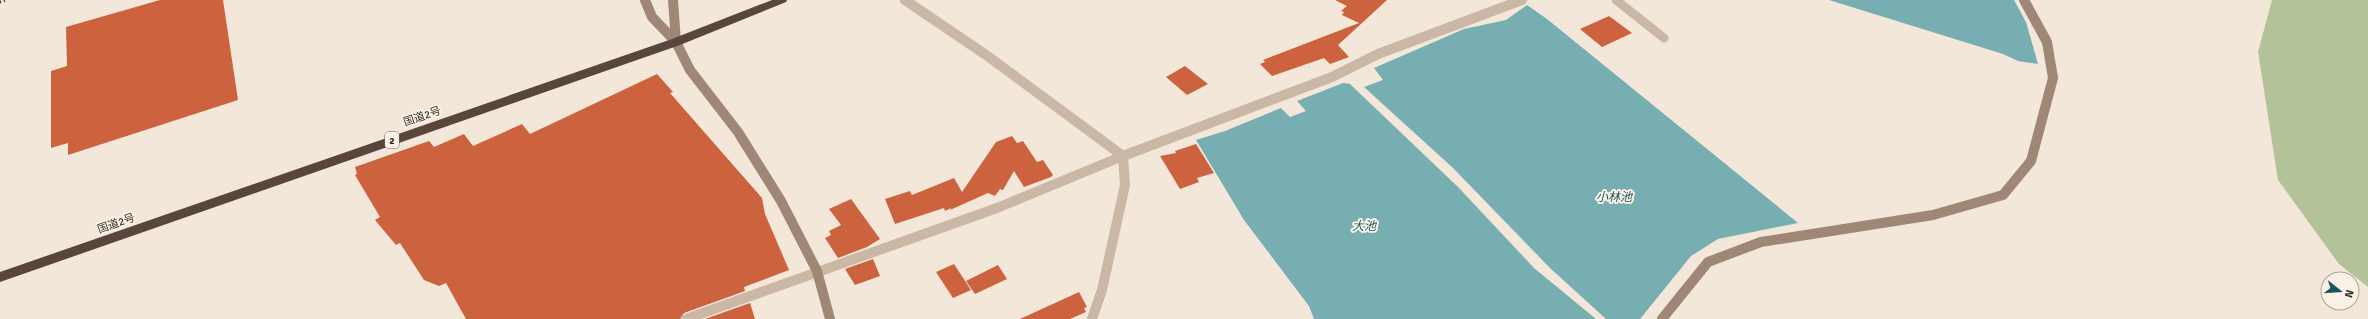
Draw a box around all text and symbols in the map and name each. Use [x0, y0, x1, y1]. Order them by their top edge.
street label: 国道2号 [402, 104, 443, 129]
road number: 2 [385, 132, 399, 148]
water label: 小林池 [1596, 190, 1633, 205]
street label: 国道2号 [96, 211, 137, 236]
water label: 大池 [1352, 219, 1377, 234]
north arrow [2320, 271, 2360, 311]
text: N [2342, 288, 2356, 299]

